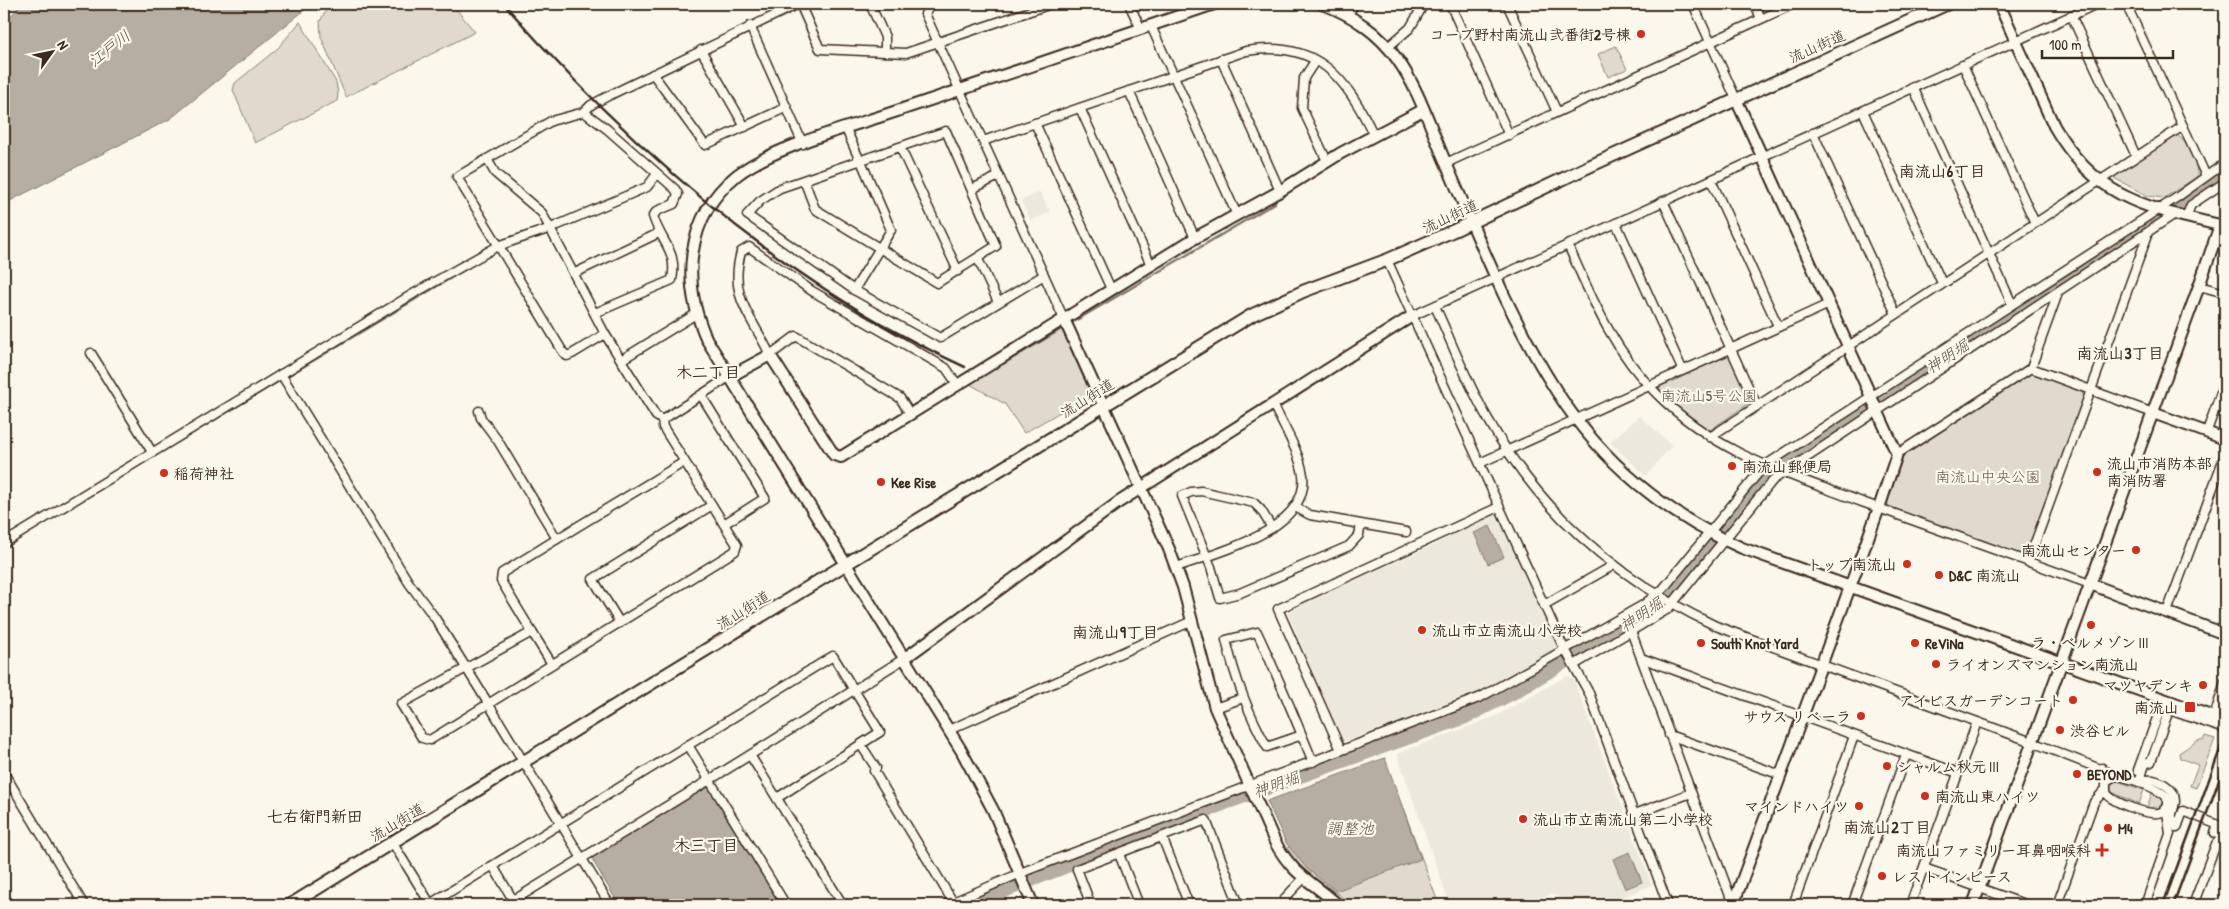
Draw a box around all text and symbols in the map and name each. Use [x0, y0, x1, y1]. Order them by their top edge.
place label: コープ野村南流山弐番街2号棟 [1430, 24, 1631, 45]
street label: 流山街道 [1785, 24, 1849, 68]
water label: 江戸川 [83, 25, 135, 71]
north arrow [28, 28, 78, 78]
marker: コープ野村南流山弐番街2号棟 [1635, 28, 1647, 40]
scale bar [2042, 28, 2173, 60]
text: 100 m [2049, 34, 2082, 55]
text: N [53, 36, 74, 53]
district label: 南流山6丁目 [1899, 160, 1985, 182]
street label: 流山街道 [1418, 194, 1482, 238]
water label: 神明堀 [1921, 333, 1974, 378]
district label: 南流山3丁目 [2076, 342, 2164, 364]
district label: 木二丁目 [676, 361, 740, 383]
street label: 流山街道 [1056, 373, 1118, 423]
park label: 南流山5号公園 [1661, 385, 1757, 406]
place label: 流山市消防本部 南消防署 [2107, 453, 2212, 491]
place label: 南流山郵便局 [1742, 456, 1832, 477]
marker: 南流山郵便局 [1726, 460, 1738, 472]
place label: 稲荷神社 [174, 463, 234, 484]
park label: 南流山中央公園 [1935, 466, 2041, 487]
marker: 流山市消防本部 南消防署 [2091, 466, 2103, 478]
marker: 稲荷神社 [158, 467, 170, 479]
place label: Kee Rise [891, 472, 936, 493]
marker: Kee Rise [875, 476, 887, 488]
place label: 南流山センター [2021, 540, 2126, 561]
marker: 南流山センター [2130, 544, 2142, 556]
place label: トップ南流山 [1807, 554, 1897, 575]
marker: トップ南流山 [1901, 558, 1913, 570]
place label: D&C 南流山 [1949, 565, 2021, 586]
marker: D&C 南流山 [1933, 569, 1945, 581]
street label: 流山街道 [712, 585, 774, 635]
water label: 神明堀 [1615, 591, 1668, 637]
marker: ラ・ベルメゾンⅢ [2085, 619, 2097, 631]
place label: 流山市立南流山小学校 [1432, 620, 1582, 641]
district label: 南流山9丁目 [1072, 621, 1158, 643]
marker: 流山市立南流山小学校 [1416, 624, 1428, 636]
place label: ラ・ベルメゾンⅢ [2031, 632, 2151, 653]
place label: South Knot Yard [1711, 633, 1798, 654]
place label: ReViNa [1925, 633, 1964, 654]
marker: South Knot Yard [1695, 637, 1707, 649]
marker: ReViNa [1909, 637, 1921, 649]
place label: ライオンズマンション南流山 [1946, 654, 2139, 675]
marker: ライオンズマンション南流山 [1930, 658, 1942, 670]
place label: マツヤデンキ [2103, 675, 2193, 696]
marker: マツヤデンキ [2197, 679, 2209, 691]
place label: アイビスガーデンコート [1899, 690, 2063, 711]
marker: アイビスガーデンコート [2067, 694, 2079, 706]
place label: 南流山 [2134, 697, 2179, 718]
marker: 南流山 [2183, 700, 2197, 714]
place label: サウス リベーラ [1743, 706, 1851, 727]
marker: サウス リベーラ [1855, 710, 1867, 722]
place label: 渋谷ビル [2070, 720, 2130, 741]
marker: 渋谷ビル [2054, 724, 2066, 736]
place label: シャルム秋元Ⅲ [1897, 756, 2001, 777]
marker: シャルム秋元Ⅲ [1881, 760, 1893, 772]
place label: BEYOND [2087, 764, 2132, 785]
water label: 神明堀 [1250, 765, 1303, 803]
marker: BEYOND [2071, 768, 2083, 780]
place label: 南流山東ハイツ [1935, 786, 2040, 807]
marker: 南流山東ハイツ [1919, 790, 1931, 802]
place label: マインドハイツ [1744, 796, 1849, 817]
street label: 流山街道 [366, 798, 428, 846]
marker: マインドハイツ [1853, 800, 1865, 812]
district label: 七右衛門新田 [267, 805, 363, 827]
place label: 流山市立南流山第二小学校 [1533, 809, 1713, 830]
marker: 流山市立南流山第二小学校 [1517, 813, 1529, 825]
district label: 南流山2丁目 [1843, 816, 1931, 838]
water label: 調整池 [1326, 817, 1375, 839]
place label: M4 [2118, 818, 2133, 839]
marker: M4 [2102, 822, 2114, 834]
district label: 木三丁目 [674, 834, 738, 856]
place label: 南流山ファミリー耳鼻咽喉科 [1896, 840, 2091, 861]
marker: 南流山ファミリー耳鼻咽喉科 [2095, 843, 2109, 857]
place label: レストインピース [1892, 866, 2012, 887]
marker: レストインピース [1876, 870, 1888, 882]

